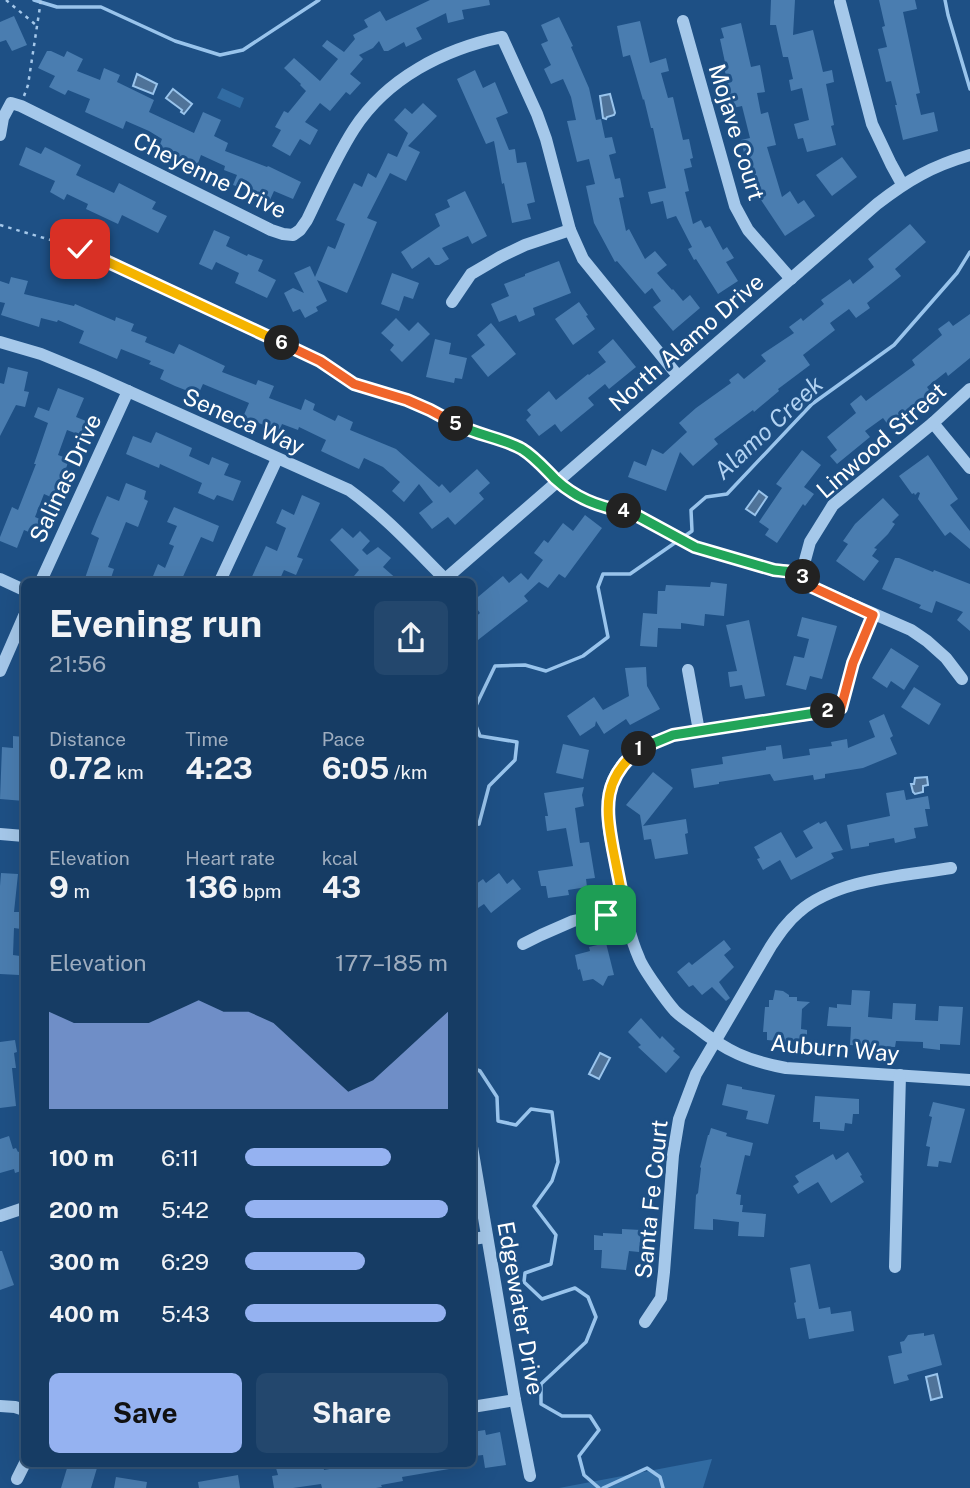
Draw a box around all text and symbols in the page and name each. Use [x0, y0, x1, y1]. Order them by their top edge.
street label: Mojave Court [703, 60, 771, 204]
street label: Cheyenne Drive [129, 126, 291, 224]
pin [50, 219, 110, 279]
icon: check [61, 230, 99, 268]
street label: North Alamo Drive [603, 268, 769, 416]
pin: 6 [264, 326, 300, 360]
text: 6 [275, 331, 288, 353]
water label: Alamo Creek [708, 369, 828, 485]
street label: Linwood Street [811, 377, 951, 503]
street label: Seneca Way [179, 382, 309, 460]
pin: 5 [438, 406, 474, 442]
street label: Salinas Drive [23, 409, 107, 547]
text: 5 [449, 412, 462, 434]
pin: 4 [606, 494, 642, 528]
text: 4 [617, 499, 630, 521]
pin: 3 [786, 560, 820, 594]
text: 3 [796, 565, 809, 587]
text: Evening run [49, 601, 262, 646]
button: share [374, 601, 448, 675]
text: 21:56 [49, 650, 106, 677]
pin: 2 [810, 694, 846, 728]
text: 2 [821, 699, 834, 721]
text: Distance [49, 728, 126, 750]
text: Time [185, 728, 229, 750]
text: Pace [322, 728, 365, 750]
pin: 1 [622, 732, 656, 766]
text: 1 [634, 737, 643, 759]
text: 0.72 [49, 750, 112, 786]
text: 4:23 [185, 750, 253, 786]
text: 6:05 [322, 750, 389, 786]
text: km [112, 761, 144, 783]
text: /km [389, 761, 428, 783]
text: Elevation [49, 847, 130, 869]
text: Heart rate [185, 847, 275, 869]
text: kcal [322, 847, 358, 869]
text: 9 [49, 869, 69, 905]
text: 136 [185, 869, 238, 905]
text: 43 [322, 869, 361, 905]
text: m [69, 880, 90, 902]
text: bpm [238, 880, 282, 902]
pin [576, 885, 636, 945]
icon: arrive [587, 896, 625, 934]
text: Elevation [49, 949, 147, 976]
text: 177–185 m [335, 949, 448, 976]
street label: Auburn Way [769, 1029, 901, 1067]
street label: Santa Fe Court [629, 1118, 673, 1280]
text: 100 m [49, 1144, 114, 1171]
text: 6:11 [161, 1144, 199, 1171]
text: 200 m [49, 1196, 119, 1223]
text: 5:42 [161, 1196, 209, 1223]
street label: Edgewater Drive [492, 1219, 550, 1397]
text: 300 m [49, 1248, 120, 1275]
text: 6:29 [161, 1248, 209, 1275]
text: 400 m [49, 1300, 119, 1327]
text: 5:43 [161, 1300, 210, 1327]
button: Save [49, 1373, 242, 1453]
button: Share [256, 1373, 448, 1453]

